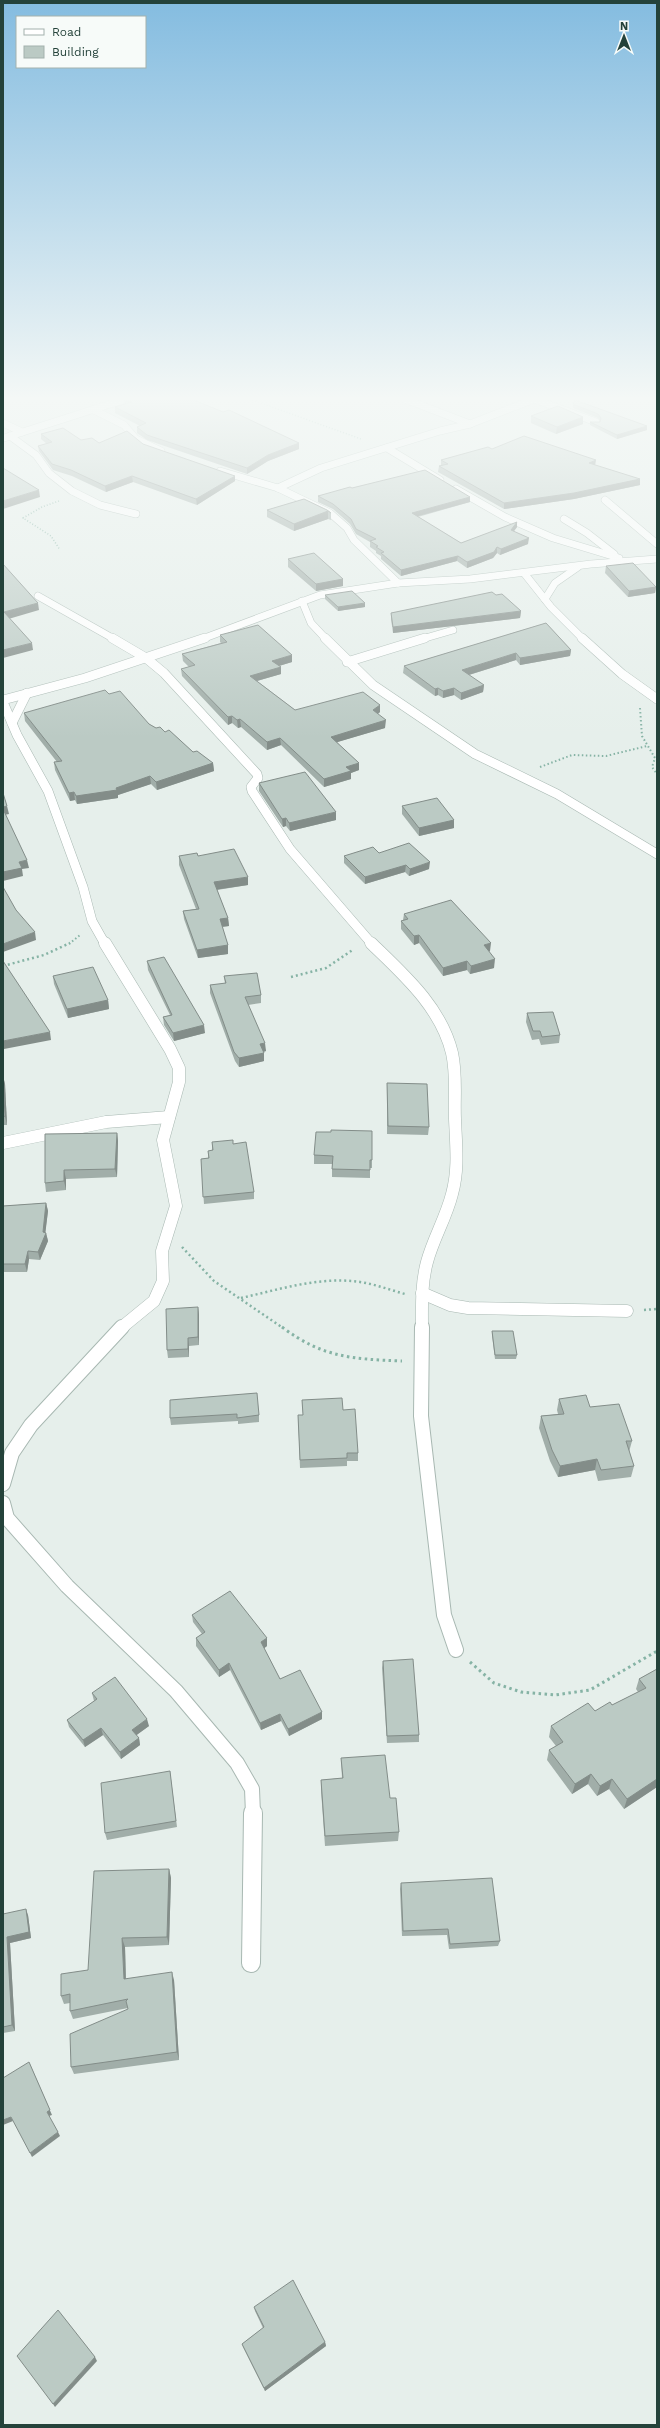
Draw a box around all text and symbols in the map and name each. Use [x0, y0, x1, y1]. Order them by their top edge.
legend [16, 16, 146, 68]
north arrow [604, 16, 644, 56]
text: N [620, 20, 628, 33]
text: Road [52, 25, 81, 39]
text: Building [52, 45, 99, 59]

